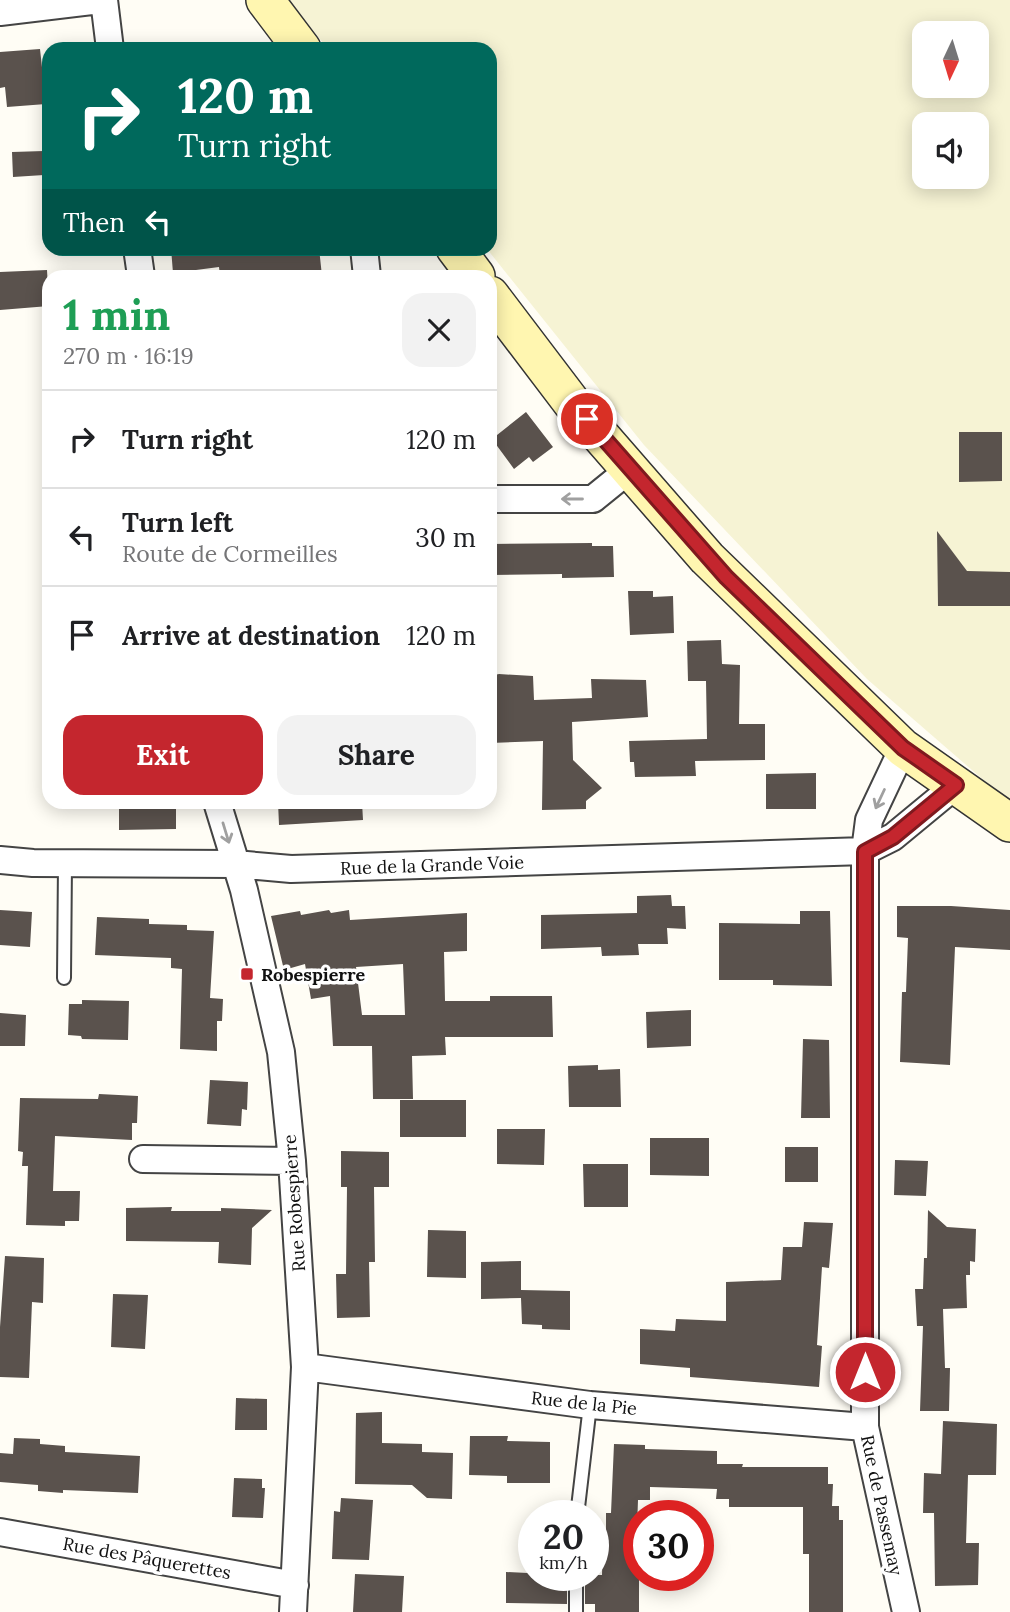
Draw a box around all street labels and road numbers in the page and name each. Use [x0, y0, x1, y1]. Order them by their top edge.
street label: Rue de la Grande Voie [340, 850, 525, 880]
street label: Rue Robespierre [278, 1133, 310, 1272]
street label: Rue de la Pie [530, 1386, 638, 1420]
street label: Rue de Passemay [856, 1433, 908, 1578]
street label: Rue des Pâquerettes [61, 1532, 233, 1584]

